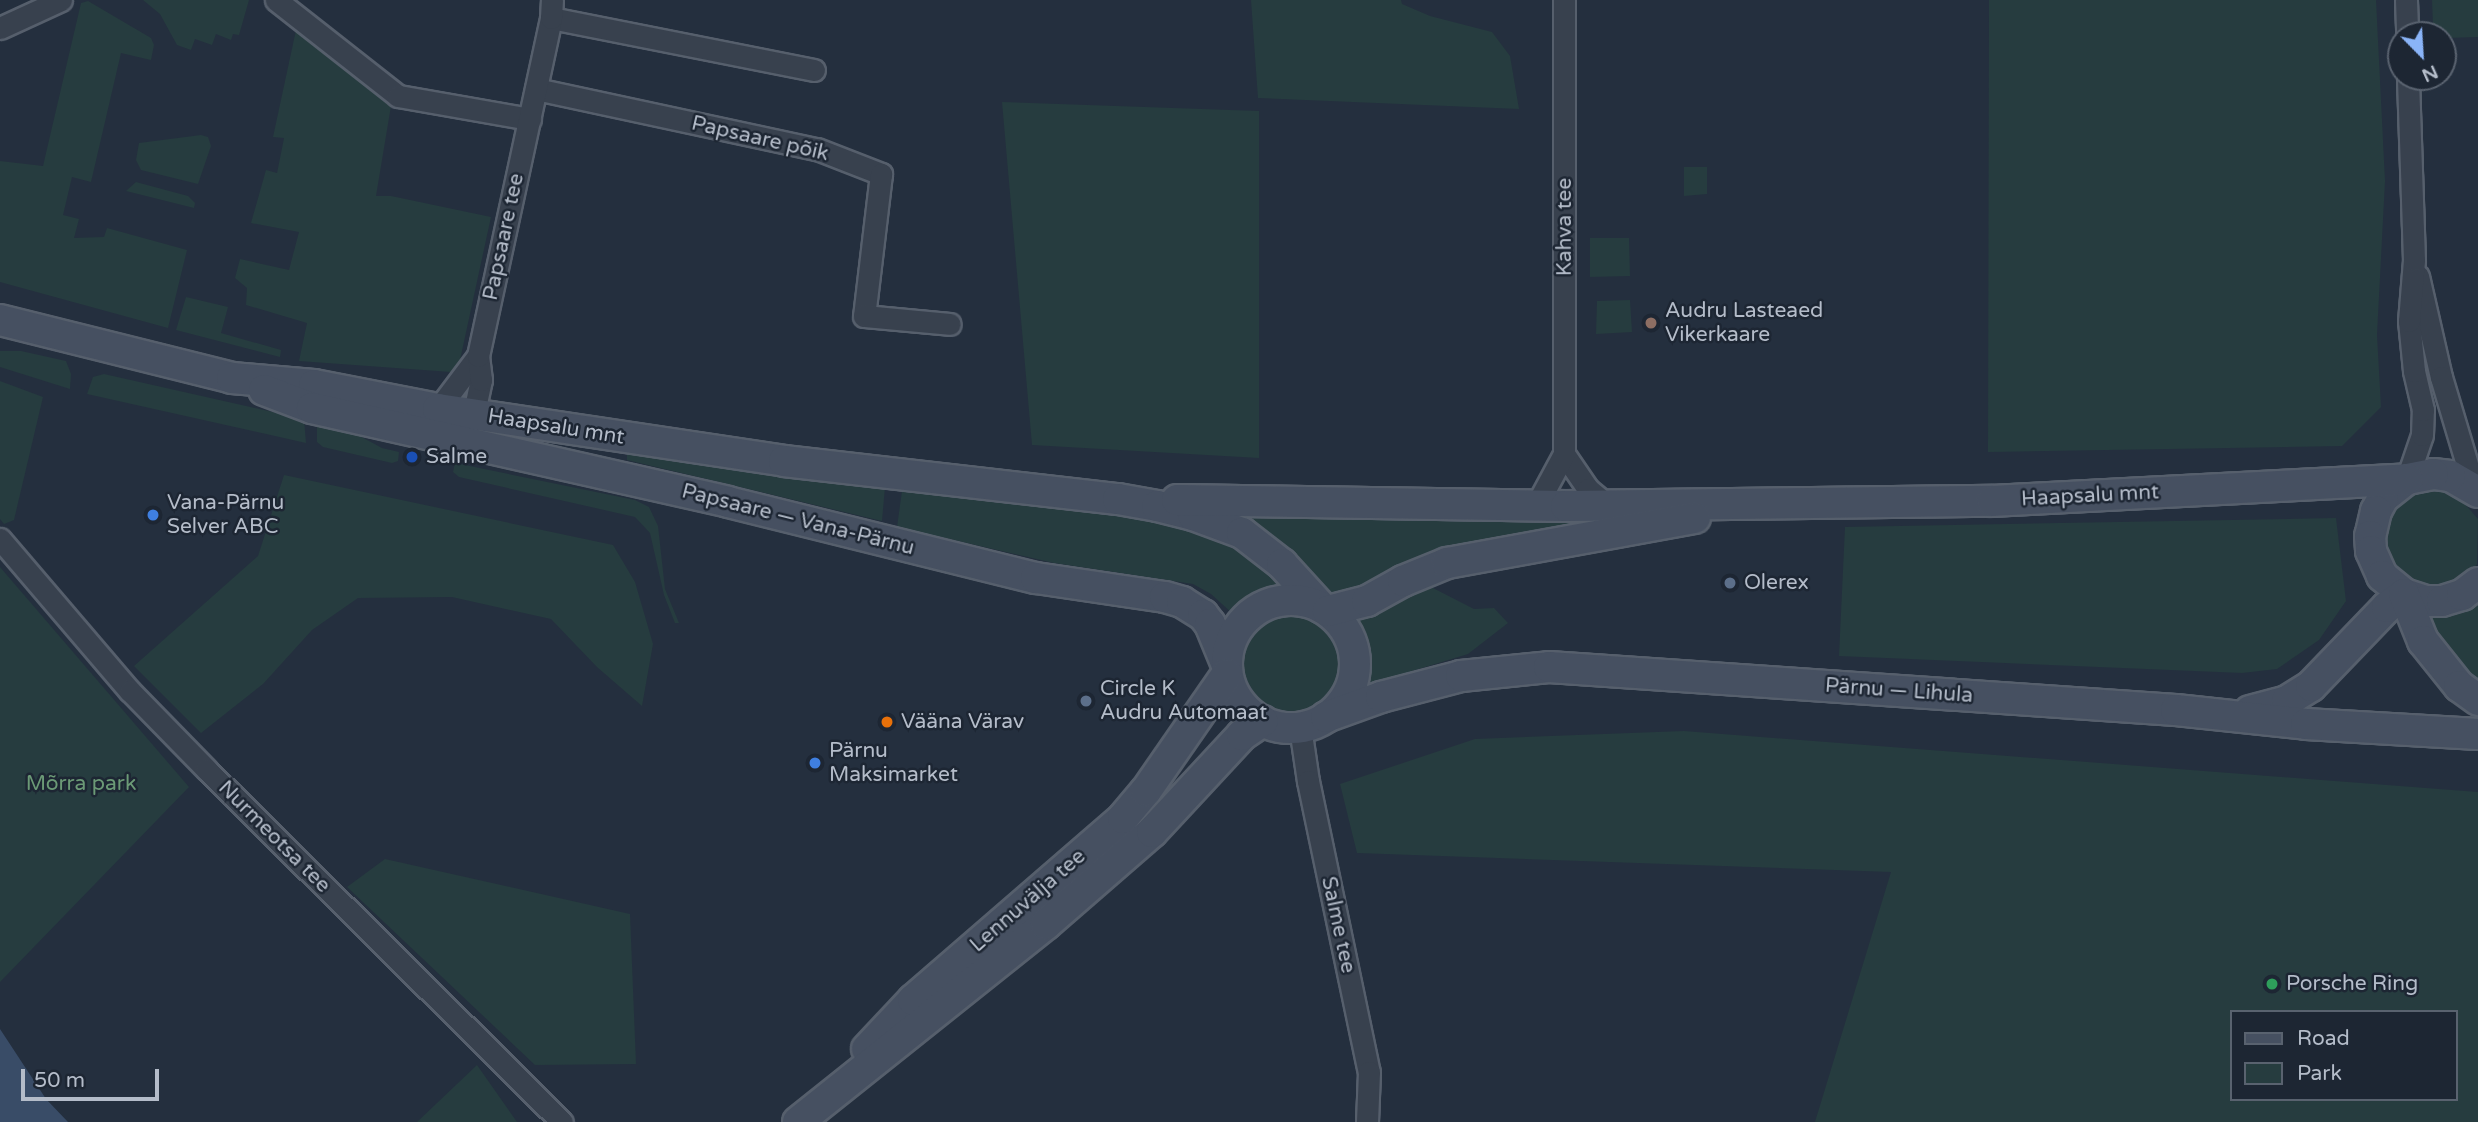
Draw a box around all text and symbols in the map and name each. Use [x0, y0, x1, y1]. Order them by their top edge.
north arrow [2387, 21, 2457, 91]
text: N [2418, 60, 2441, 87]
street label: Papsaare põik [689, 111, 831, 167]
street label: Papsaare tee [478, 171, 530, 303]
street label: Kahva tee [1552, 178, 1578, 276]
place label: Audru Lasteaed Vikerkaare [1665, 298, 1823, 348]
marker: Audru Lasteaed Vikerkaare [1643, 315, 1659, 331]
street label: Haapsalu mnt [486, 404, 626, 450]
place label: Salme [426, 444, 487, 470]
marker: Salme [404, 449, 420, 465]
street label: Papsaare — Vana-Pärnu [679, 479, 917, 561]
street label: Haapsalu mnt [2020, 480, 2160, 512]
place label: Vana-Pärnu Selver ABC [167, 490, 284, 540]
marker: Vana-Pärnu Selver ABC [145, 507, 161, 523]
place label: Olerex [1744, 570, 1809, 596]
marker: Olerex [1722, 575, 1738, 591]
street label: Pärnu — Lihula [1824, 673, 1974, 709]
place label: Circle K Audru Automaat [1100, 676, 1267, 726]
marker: Circle K Audru Automaat [1078, 693, 1094, 709]
place label: Vääna Värav [901, 709, 1024, 735]
marker: Vääna Värav [879, 714, 895, 730]
place label: Pärnu Maksimarket [829, 738, 958, 788]
marker: Pärnu Maksimarket [807, 755, 823, 771]
park label: Mõrra park [26, 771, 136, 797]
street label: Nurmeotsa tee [213, 776, 335, 898]
street label: Lennuvälja tee [965, 844, 1091, 958]
street label: Salme tee [1315, 874, 1361, 976]
place label: Porsche Ring [2286, 971, 2418, 997]
marker: Porsche Ring [2264, 976, 2280, 992]
legend [2230, 1010, 2457, 1101]
text: Road [2297, 1026, 2350, 1051]
scale bar [24, 1056, 163, 1100]
text: Park [2297, 1061, 2342, 1086]
text: 50 m [34, 1068, 85, 1093]

